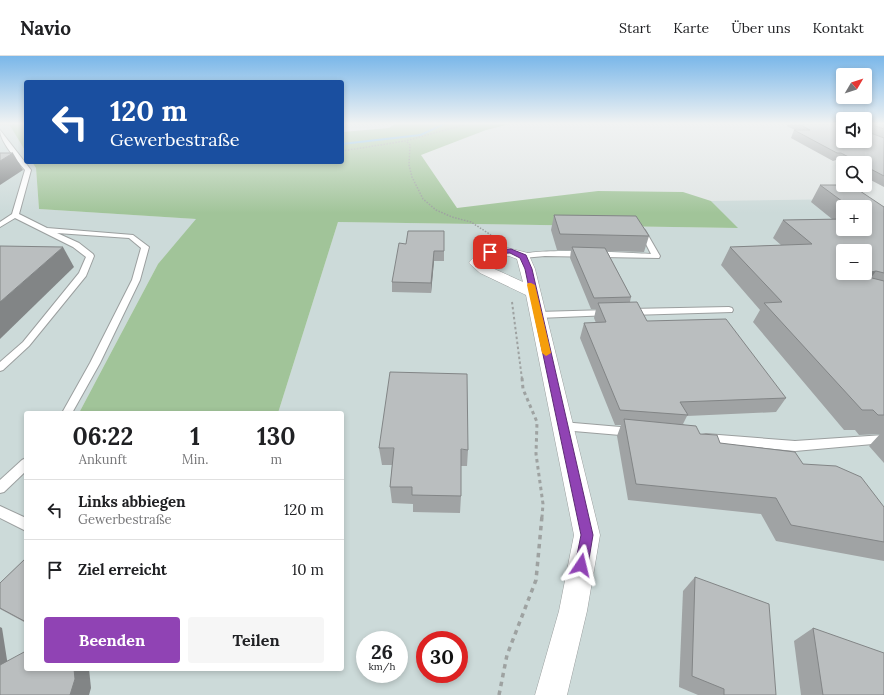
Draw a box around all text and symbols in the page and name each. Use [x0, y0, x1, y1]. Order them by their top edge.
text: Navio [20, 16, 71, 40]
text: Start [619, 19, 651, 37]
text: Karte [673, 19, 709, 37]
text: Über uns [731, 19, 791, 37]
text: Kontakt [813, 19, 864, 37]
north arrow [836, 68, 872, 104]
map controls [836, 68, 872, 280]
text: 120 m [110, 93, 187, 129]
icon: left [44, 96, 96, 148]
button: sound [836, 112, 872, 148]
text: Gewerbestraße [110, 128, 240, 151]
button: search [836, 156, 872, 192]
button: + [836, 200, 872, 236]
pin [473, 235, 507, 269]
icon: arrive [479, 241, 501, 263]
button: − [836, 244, 872, 280]
text: 06:22 [73, 421, 133, 452]
text: 1 [190, 421, 200, 452]
text: 130 [257, 421, 295, 452]
text: Ankunft [79, 451, 127, 468]
text: Min. [182, 451, 208, 468]
text: m [270, 451, 282, 468]
text: Links abbiegen [78, 492, 186, 511]
icon: left [44, 499, 66, 521]
text: 120 m [284, 500, 324, 519]
text: Gewerbestraße [78, 511, 172, 528]
position arrow [560, 544, 602, 586]
icon: arrive [44, 559, 66, 581]
text: Ziel erreicht [78, 560, 167, 579]
text: 10 m [292, 560, 324, 579]
button: Beenden [44, 617, 180, 663]
button: Teilen [188, 617, 324, 663]
speed limit sign: 30 [416, 631, 468, 683]
text: 26 [371, 639, 393, 664]
text: km/h [368, 660, 396, 673]

